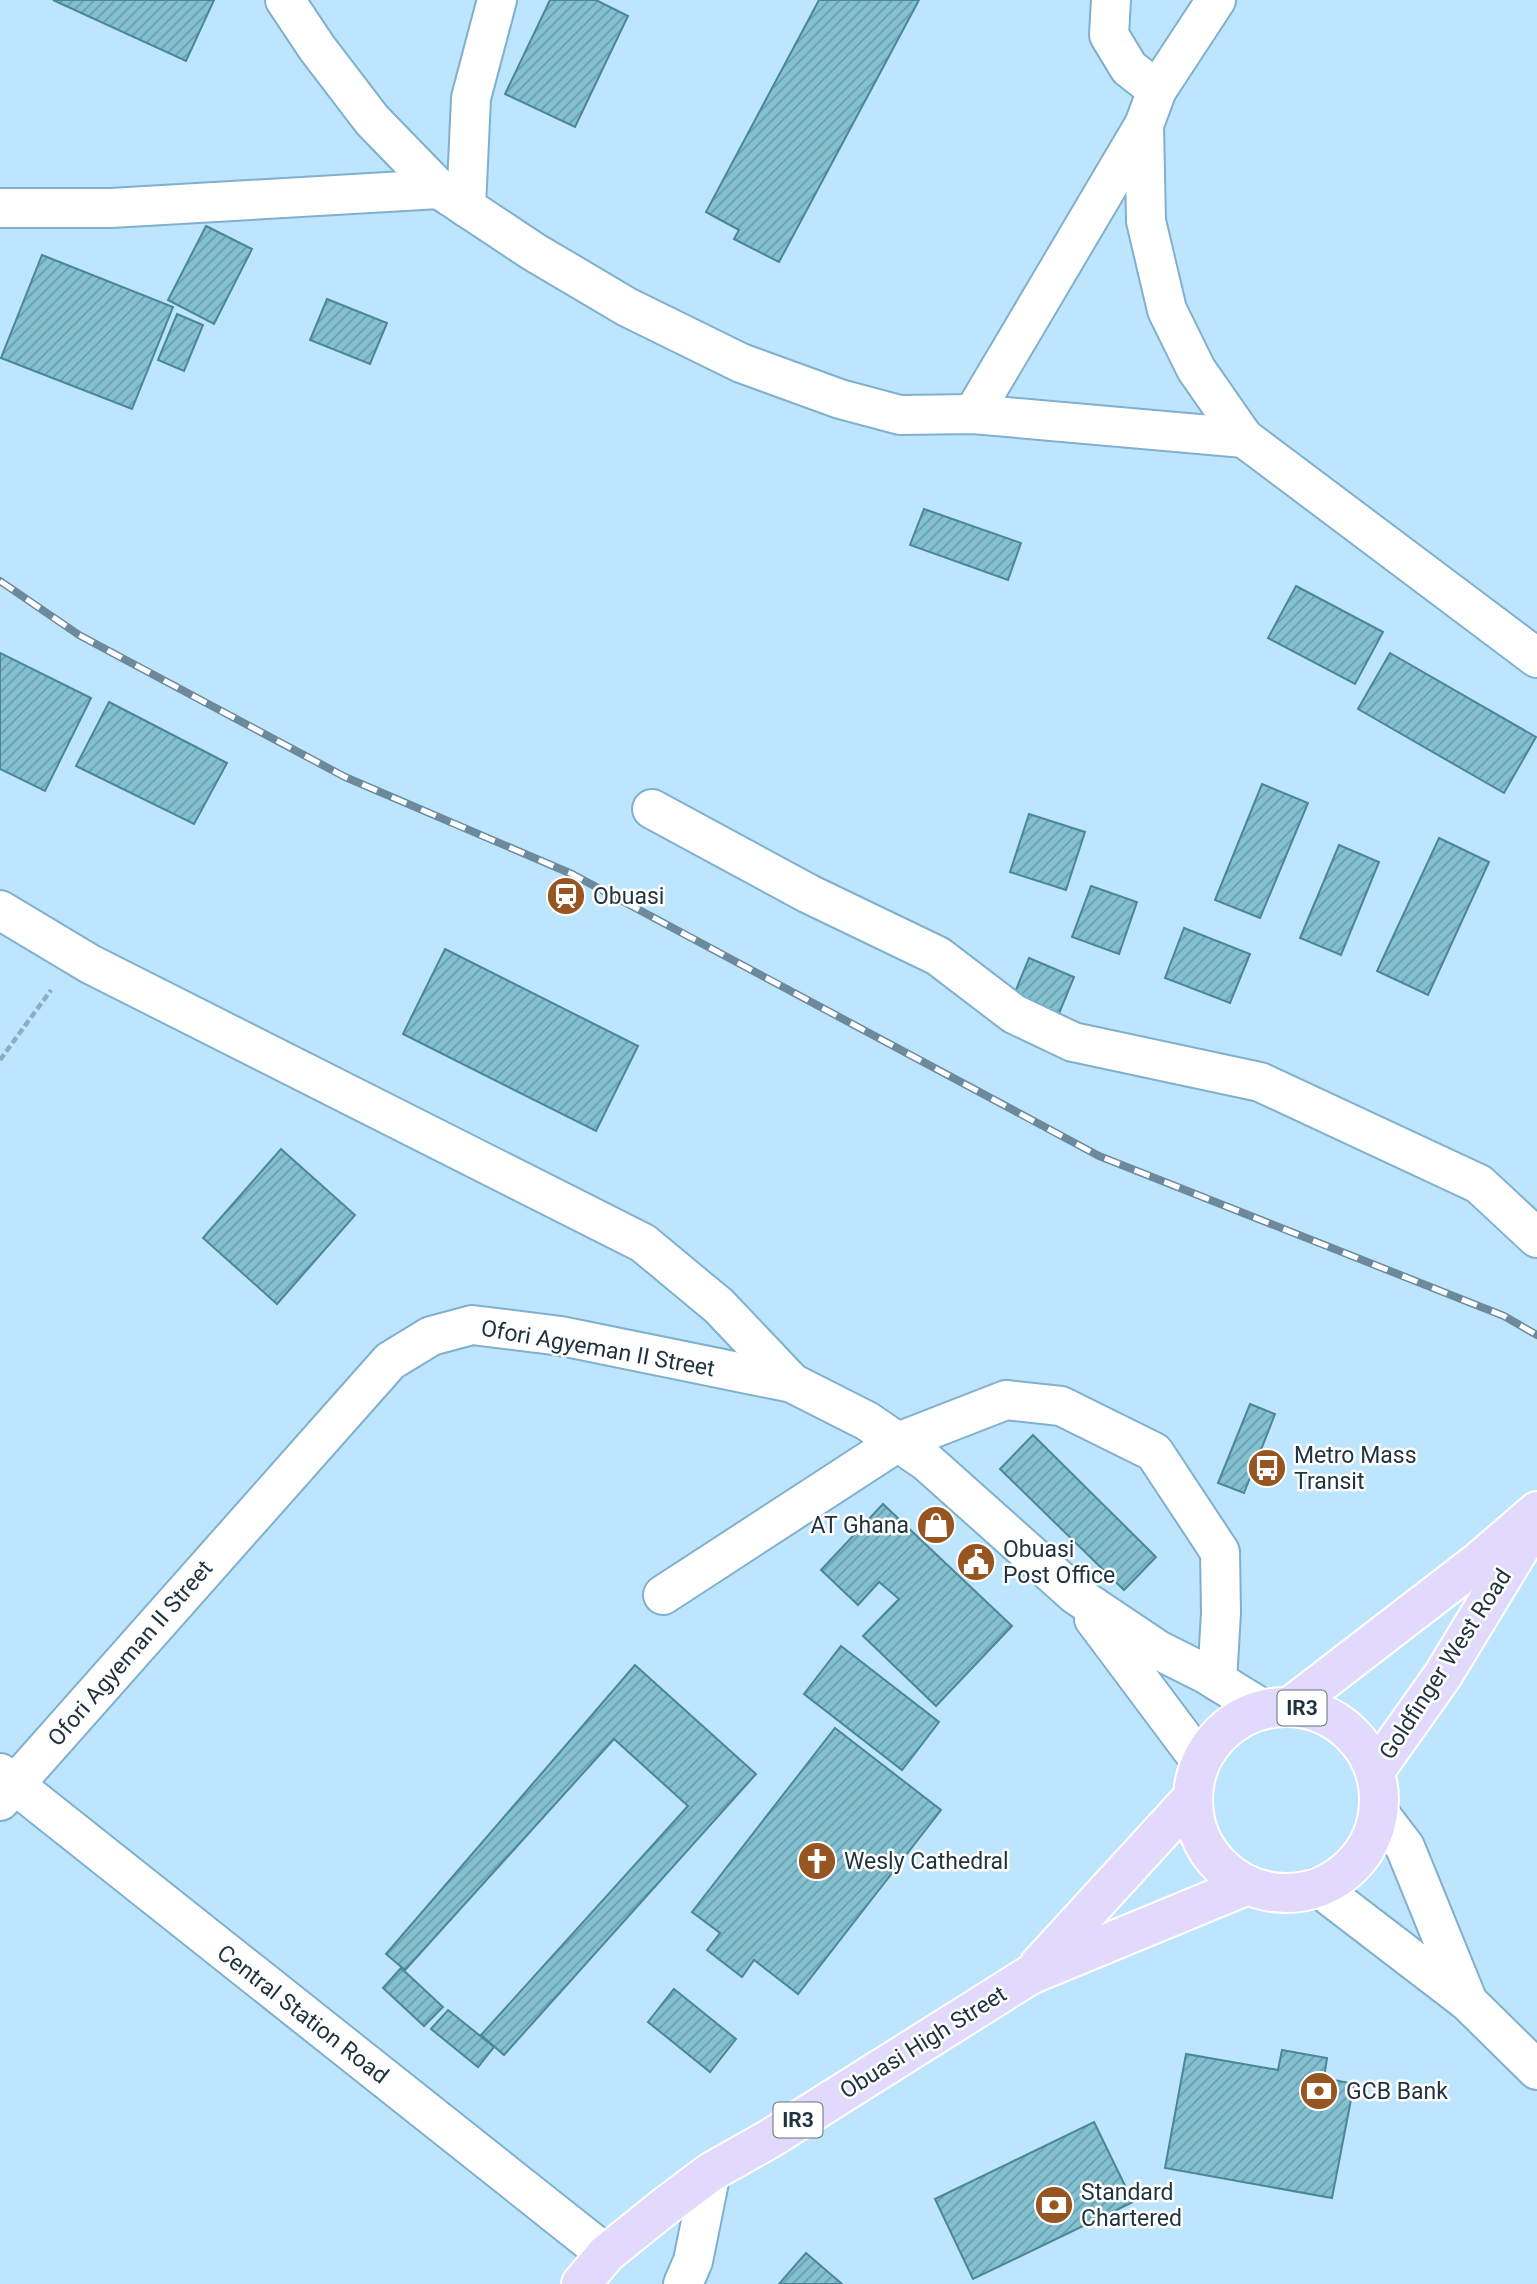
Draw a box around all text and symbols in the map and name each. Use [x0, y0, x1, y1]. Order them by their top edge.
station icon: Obuasi [545, 875, 587, 917]
place label: Obuasi [593, 883, 664, 910]
street label: Ofori Agyeman II Street [479, 1315, 717, 1382]
place label: Metro Mass Transit [1294, 1442, 1417, 1495]
bus stop icon: Metro Mass Transit [1246, 1447, 1288, 1489]
shop icon: AT Ghana [915, 1504, 957, 1546]
place label: AT Ghana [810, 1512, 909, 1539]
place label: Obuasi Post Office [1003, 1536, 1115, 1589]
public building icon: Obuasi Post Office [955, 1541, 997, 1583]
street label: Ofori Agyeman II Street [42, 1555, 218, 1752]
street label: Goldfinger West Road [1374, 1564, 1517, 1765]
road number: IR3 [1278, 1690, 1326, 1726]
church icon: Wesly Cathedral [796, 1840, 838, 1882]
place label: Wesly Cathedral [844, 1848, 1009, 1875]
street label: Central Station Road [212, 1939, 394, 2090]
street label: Obuasi High Street [835, 1980, 1011, 2105]
bank icon: GCB Bank [1298, 2070, 1340, 2112]
place label: GCB Bank [1346, 2078, 1448, 2105]
road number: IR3 [774, 2102, 822, 2138]
place label: Standard Chartered [1081, 2179, 1182, 2232]
bank icon: Standard Chartered [1033, 2184, 1075, 2226]

